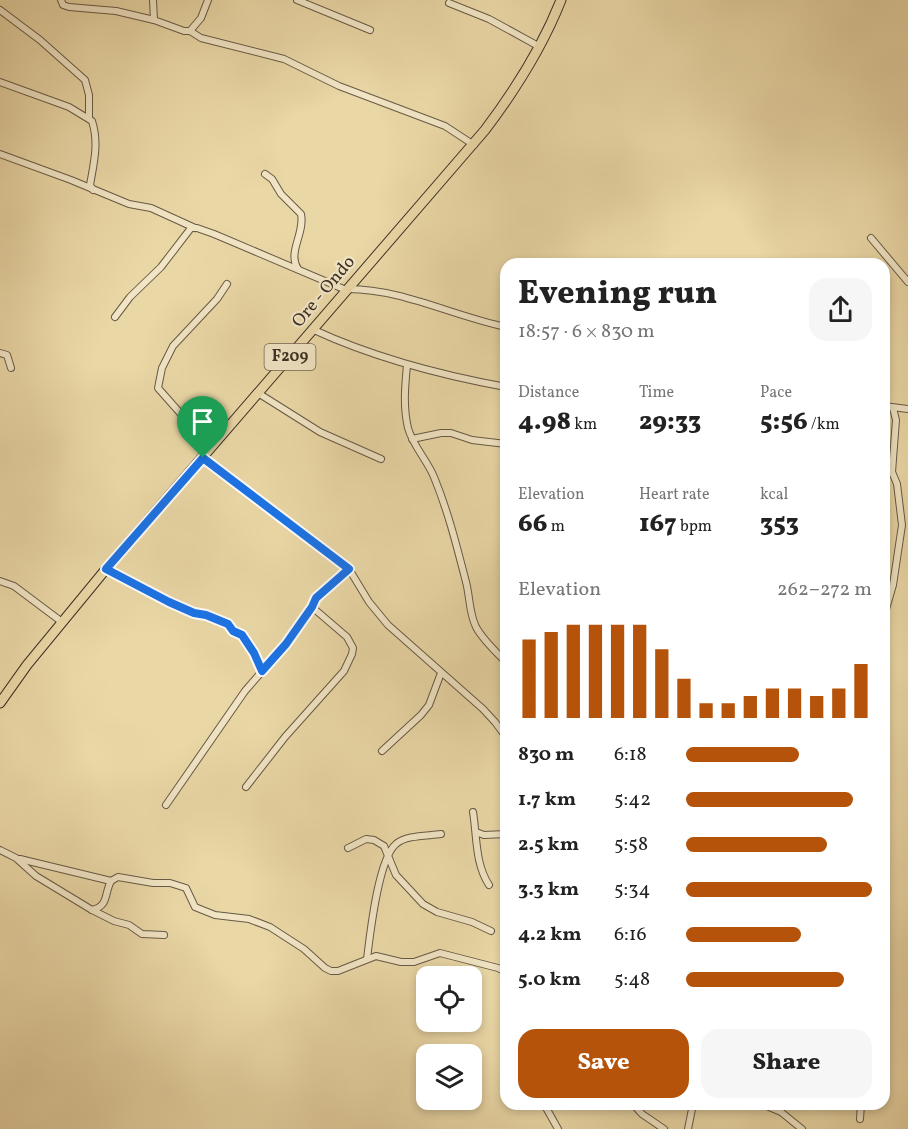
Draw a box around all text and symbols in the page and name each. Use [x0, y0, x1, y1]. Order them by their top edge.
street label: Ore - Ondo [286, 251, 362, 333]
text: Evening run [518, 272, 717, 318]
button: share [809, 278, 872, 341]
text: 18:57 · 6 × 830 m [518, 318, 655, 346]
road number: F209 [264, 344, 316, 370]
text: Distance [518, 382, 579, 404]
text: Time [639, 382, 674, 404]
text: Pace [760, 382, 792, 404]
pin [177, 396, 228, 458]
text: 4.98 [518, 404, 571, 440]
text: 29:33 [639, 404, 701, 440]
text: 5:56 [760, 404, 808, 440]
icon: arrive [186, 405, 219, 438]
text: km [571, 414, 597, 436]
text: /km [808, 414, 840, 436]
text: Elevation [518, 484, 585, 506]
text: Heart rate [639, 484, 710, 506]
text: kcal [760, 484, 788, 506]
text: 66 [518, 506, 547, 542]
text: 167 [639, 506, 677, 542]
text: 353 [760, 506, 799, 542]
text: m [547, 516, 565, 538]
text: bpm [677, 516, 712, 538]
text: Elevation [518, 576, 601, 604]
text: 262–272 m [777, 576, 872, 604]
text: 830 m [518, 741, 574, 769]
text: 6:18 [614, 741, 647, 769]
text: 1.7 km [518, 786, 576, 814]
text: 5:42 [614, 786, 651, 814]
text: 2.5 km [518, 831, 579, 859]
text: 5:58 [614, 831, 648, 859]
text: 3.3 km [518, 876, 579, 904]
text: 5:34 [614, 876, 651, 904]
text: 4.2 km [518, 921, 582, 949]
text: 6:16 [614, 921, 647, 949]
map controls [416, 966, 482, 1110]
button: locate [416, 966, 482, 1032]
text: 5.0 km [518, 966, 581, 994]
text: 5:48 [614, 966, 650, 994]
button: Save [518, 1029, 689, 1098]
button: Share [701, 1029, 872, 1098]
button: layers [416, 1044, 482, 1110]

